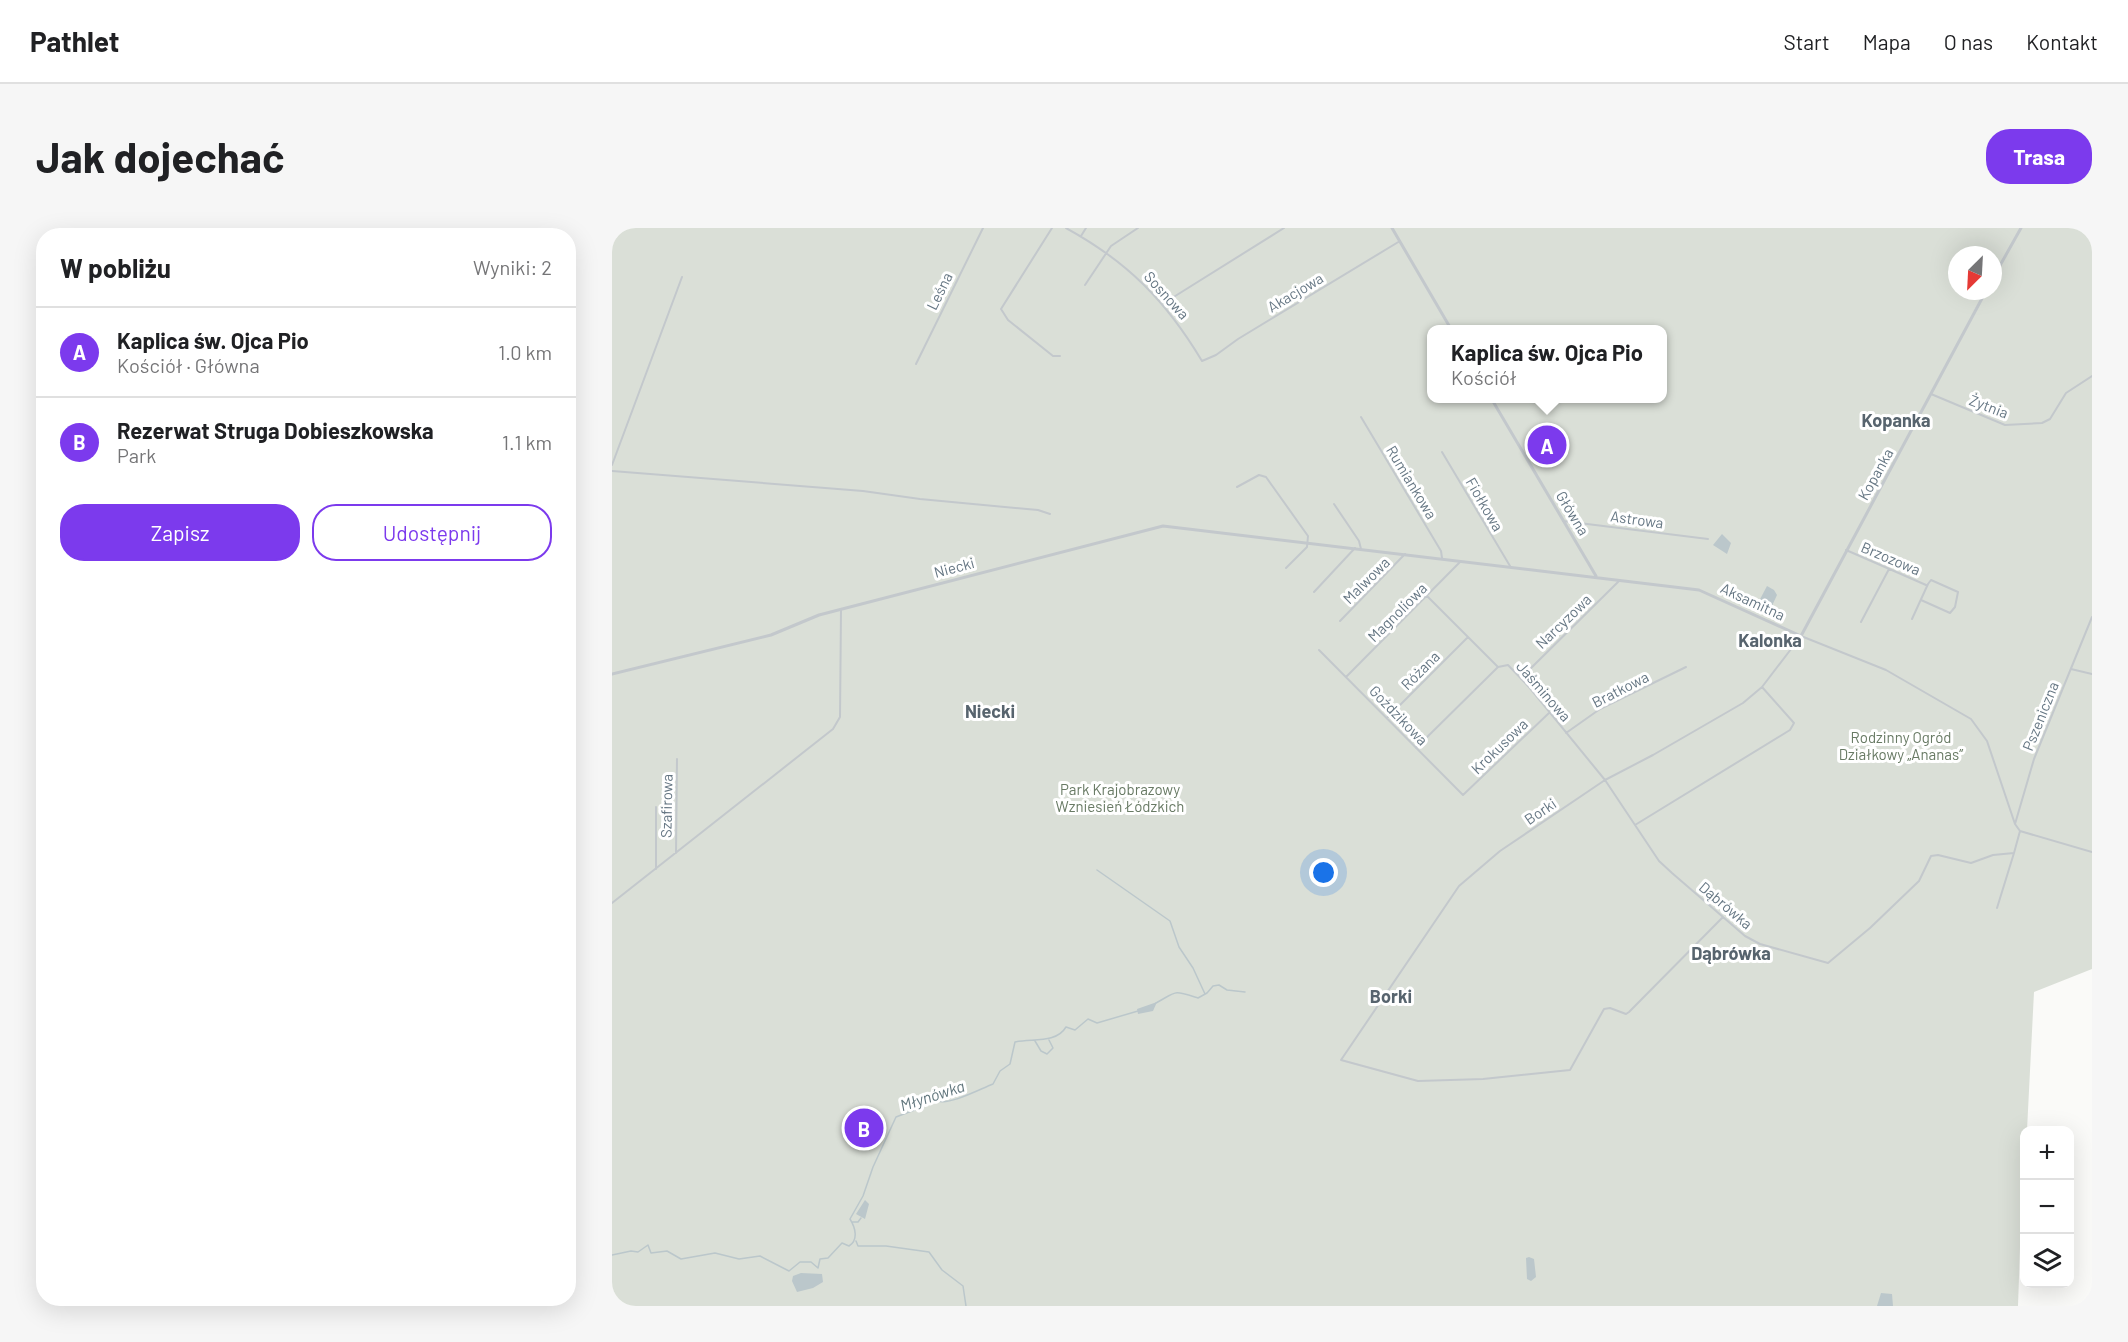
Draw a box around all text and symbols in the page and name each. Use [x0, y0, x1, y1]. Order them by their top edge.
text: Pathlet [30, 24, 119, 58]
text: Start [1783, 29, 1830, 54]
text: Mapa [1863, 29, 1911, 54]
text: O nas [1944, 29, 1993, 54]
text: Kontakt [2026, 29, 2098, 54]
button: Trasa [1986, 129, 2092, 184]
text: Jak dojechać [36, 131, 284, 181]
north arrow [1948, 246, 2002, 300]
text: W pobliżu [60, 252, 171, 283]
text: Wyniki: 2 [473, 255, 552, 279]
street label: Sosnowa [1141, 267, 1193, 323]
street label: Akacjowa [1264, 268, 1326, 316]
street label: Leśna [922, 269, 956, 313]
popup [1427, 325, 1667, 403]
text: Kaplica św. Ojca Pio [117, 327, 309, 353]
text: Kaplica św. Ojca Pio [1451, 339, 1643, 365]
text: A [73, 340, 86, 364]
text: 1.0 km [498, 340, 552, 364]
text: Kościół · Główna [117, 353, 260, 377]
text: Kościół [1451, 365, 1517, 389]
street label: Żytnia [1967, 390, 2011, 422]
district label: Kopanka [1862, 409, 1930, 431]
text: Rezerwat Struga Dobieszkowska [117, 417, 434, 443]
pin: A [1528, 422, 1566, 468]
text: B [73, 430, 86, 454]
text: 1.1 km [502, 430, 552, 454]
street label: Rumiankowa [1383, 442, 1441, 522]
text: Park [117, 443, 156, 467]
street label: Kopanka [1854, 445, 1896, 503]
street label: Fiołkowa [1462, 474, 1508, 534]
street label: Główna [1553, 488, 1593, 538]
button: Zapisz [60, 504, 300, 561]
button: Udostępnij [312, 504, 552, 561]
street label: Astrowa [1609, 506, 1665, 532]
street label: Brzozowa [1859, 537, 1923, 579]
street label: Niecki [932, 553, 976, 581]
street label: Malwowa [1339, 553, 1393, 607]
street label: Aksamitna [1718, 578, 1788, 624]
street label: Magnoliowa [1364, 579, 1430, 645]
street label: Narcyzowa [1531, 590, 1595, 652]
district label: Kalonka [1738, 629, 1802, 651]
street label: Różana [1397, 647, 1443, 693]
street label: Jaśminowa [1513, 657, 1575, 725]
street label: Bratkowa [1589, 667, 1651, 711]
street label: Pszeniczna [2018, 679, 2062, 753]
street label: Goździkowa [1366, 681, 1432, 749]
district label: Niecki [965, 700, 1015, 722]
street label: Krokusowa [1467, 715, 1531, 777]
park label: Rodzinny Ogród Działkowy „Ananas” [1839, 728, 1963, 763]
street label: Szafirowa [656, 774, 676, 838]
park label: Park Krajobrazowy Wzniesień Łódzkich [1056, 780, 1184, 815]
street label: Borki [1521, 794, 1559, 828]
your location [1309, 858, 1338, 887]
street label: Dąbrówka [1696, 878, 1756, 932]
district label: Dąbrówka [1691, 942, 1771, 964]
district label: Borki [1370, 985, 1412, 1007]
water label: Młynówka [897, 1076, 967, 1114]
pin: B [844, 1106, 884, 1150]
map controls [2020, 1126, 2074, 1288]
button: + [2020, 1126, 2074, 1180]
button: − [2020, 1180, 2074, 1234]
button: layers [2020, 1234, 2074, 1288]

